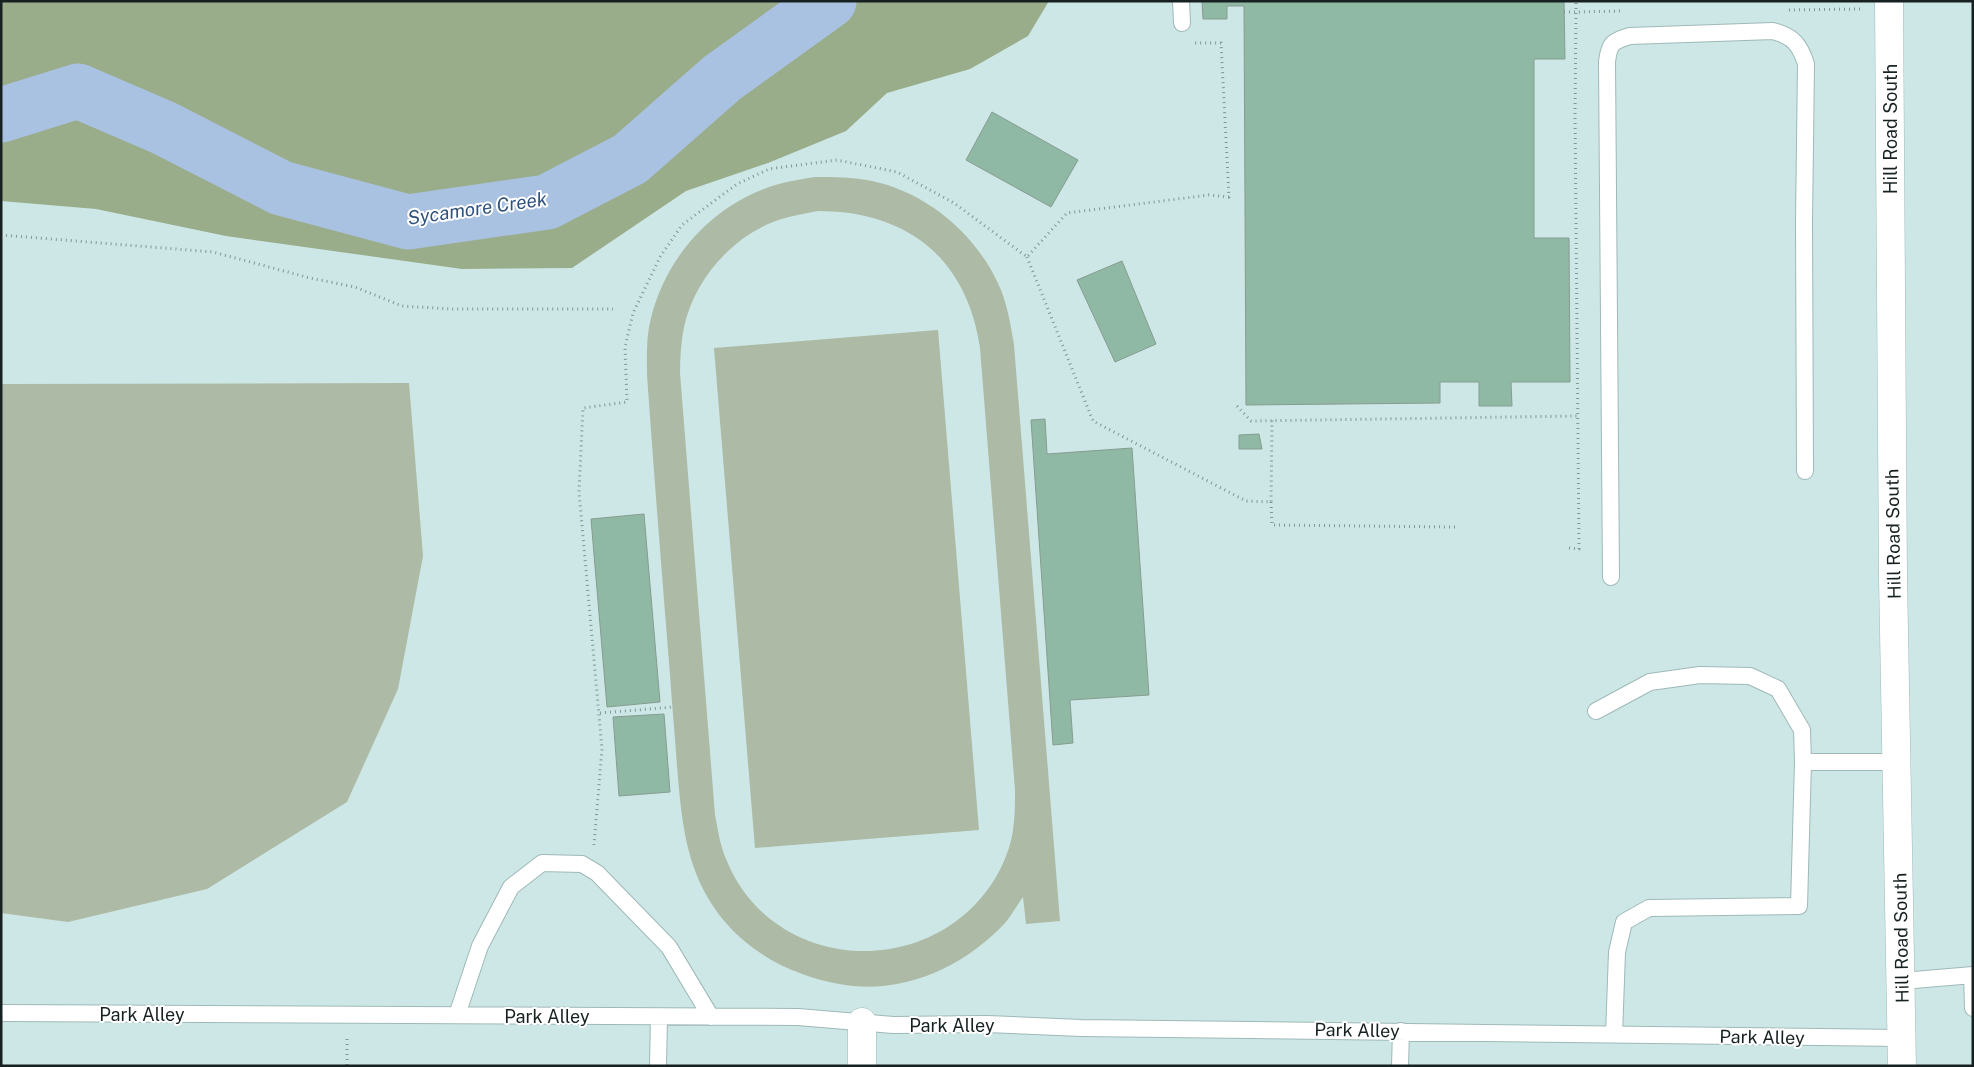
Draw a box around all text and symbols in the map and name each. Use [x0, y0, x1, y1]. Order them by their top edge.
street label: Hill Road South [1880, 64, 1901, 194]
water label: Sycamore Creek [406, 187, 549, 229]
street label: Hill Road South [1881, 469, 1905, 599]
street label: Hill Road South [1889, 873, 1913, 1003]
street label: Park Alley [99, 1004, 185, 1025]
street label: Park Alley [504, 1006, 590, 1027]
street label: Park Alley [909, 1015, 995, 1036]
street label: Park Alley [1314, 1019, 1400, 1041]
street label: Park Alley [1719, 1026, 1805, 1048]

